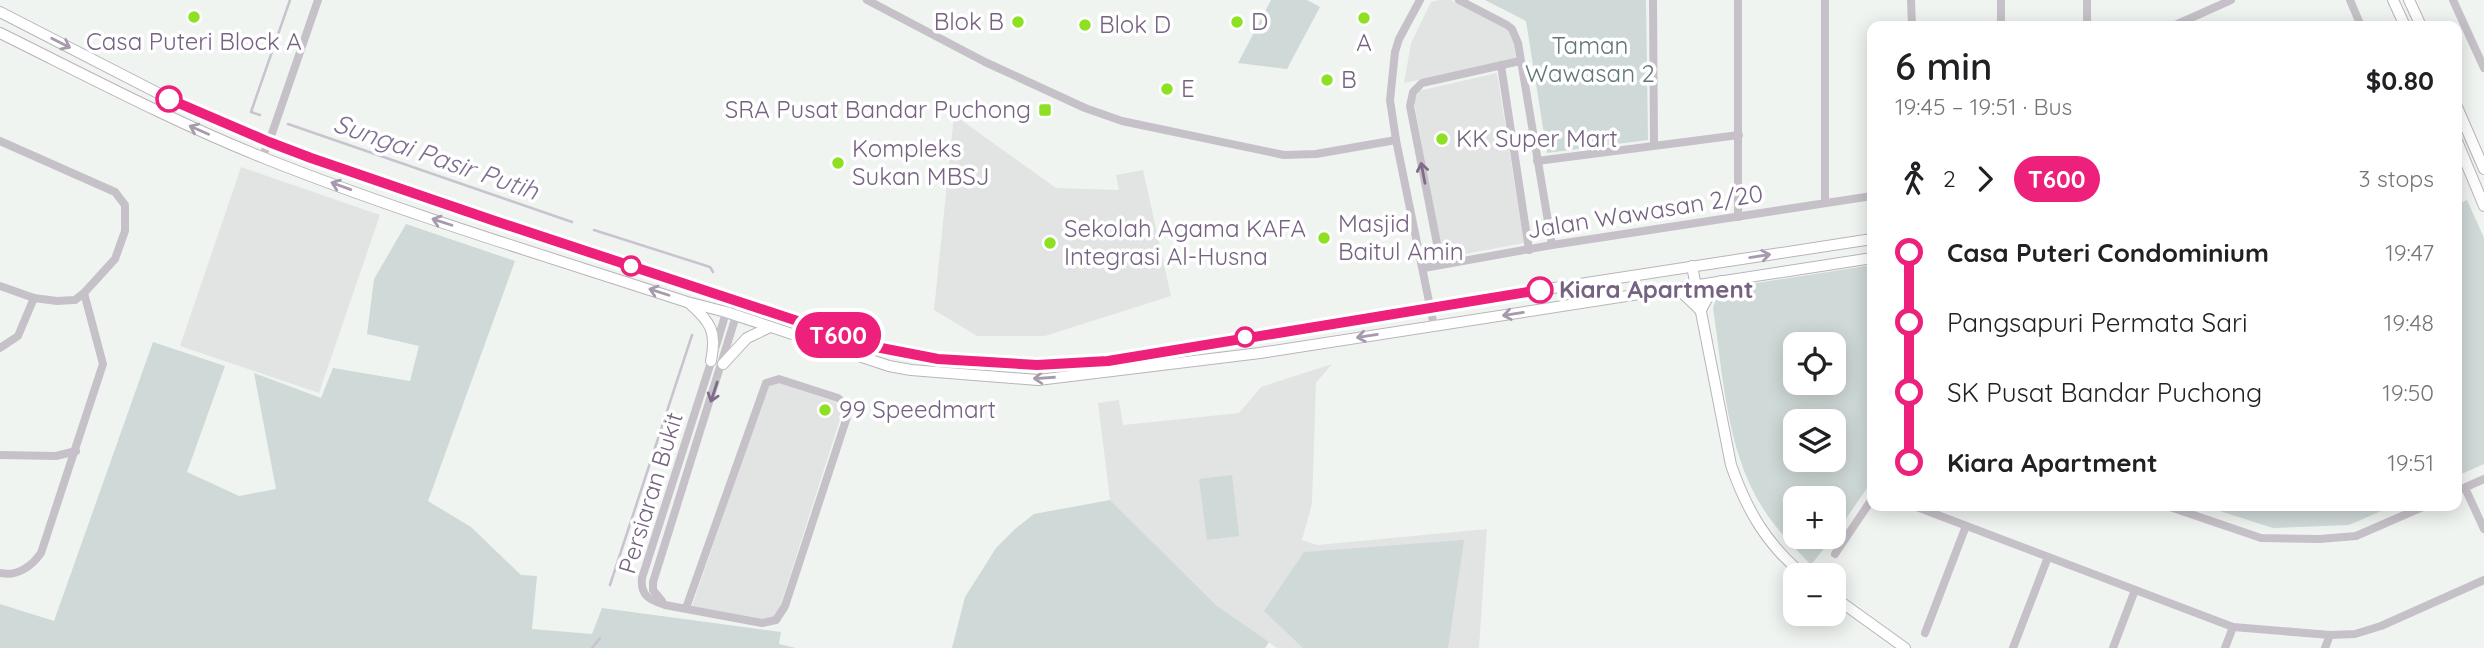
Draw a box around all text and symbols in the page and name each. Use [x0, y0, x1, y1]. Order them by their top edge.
place label: Blok B [934, 6, 1004, 36]
place label: D [1251, 6, 1268, 36]
marker: Casa Puteri Block A [186, 9, 202, 25]
place label: Blok D [1099, 9, 1171, 39]
marker: A [1356, 10, 1372, 26]
marker: Blok B [1010, 14, 1026, 30]
marker: D [1229, 14, 1245, 30]
marker: Blok D [1077, 17, 1093, 33]
place label: Casa Puteri Block A [86, 26, 302, 56]
place label: A [1356, 27, 1372, 57]
park label: Taman Wawasan 2 [1525, 30, 1655, 88]
one-way arrow [50, 37, 71, 51]
text: 6 min [1895, 42, 1992, 90]
place label: B [1341, 64, 1357, 94]
text: $0.80 [2366, 64, 2434, 97]
marker: B [1319, 72, 1335, 88]
place label: E [1181, 73, 1195, 103]
marker: E [1159, 81, 1175, 97]
unlabelled marker [156, 86, 182, 112]
text: 19:45 – 19:51 · Bus [1895, 92, 2072, 121]
place label: SRA Pusat Bandar Puchong [725, 94, 1031, 124]
marker: SRA Pusat Bandar Puchong [1037, 102, 1053, 118]
water label: Sungai Pasir Putih [330, 106, 544, 207]
one-way arrow [189, 123, 210, 136]
place label: KK Super Mart [1456, 123, 1618, 153]
marker: KK Super Mart [1434, 131, 1450, 147]
place label: Kompleks Sukan MBSJ [852, 133, 990, 191]
marker: Kompleks Sukan MBSJ [830, 155, 846, 171]
icon: walk [1895, 160, 1933, 198]
icon: forward [1966, 160, 2004, 198]
one-way arrow [1416, 162, 1429, 185]
text: 2 [1943, 164, 1956, 193]
text: T600 [2028, 164, 2086, 194]
text: 3 stops [2359, 164, 2434, 193]
street label: Jalan Wawasan 2/20 [1525, 178, 1765, 244]
one-way arrow [331, 179, 353, 191]
place label: Masjid Baitul Amin [1338, 208, 1464, 266]
place label: Sekolah Agama KAFA Integrasi Al-Husna [1064, 213, 1306, 271]
one-way arrow [432, 215, 454, 227]
marker: Masjid Baitul Amin [1316, 230, 1332, 246]
marker: Sekolah Agama KAFA Integrasi Al-Husna [1042, 235, 1058, 251]
text: Casa Puteri Condominium [1947, 236, 2269, 269]
text: 19:47 [2385, 238, 2434, 267]
one-way arrow [1748, 249, 1771, 262]
unlabelled marker [621, 256, 641, 276]
place label: Kiara Apartment [1559, 274, 1754, 304]
marker: Kiara Apartment [1527, 277, 1553, 303]
one-way arrow [648, 285, 670, 298]
text: Pangsapuri Permata Sari [1947, 306, 2248, 339]
one-way arrow [1502, 308, 1525, 321]
text: 19:48 [2384, 308, 2434, 337]
line badge: T600 [789, 312, 887, 358]
text: T600 [809, 320, 867, 350]
unlabelled marker [1235, 327, 1255, 347]
one-way arrow [1356, 330, 1379, 343]
map controls [1783, 332, 1846, 626]
button: locate [1783, 332, 1846, 395]
one-way arrow [1033, 372, 1056, 385]
text: SK Pusat Bandar Puchong [1947, 376, 2262, 409]
text: 19:50 [2382, 378, 2434, 407]
one-way arrow [707, 380, 719, 402]
place label: 99 Speedmart [839, 394, 996, 424]
marker: 99 Speedmart [817, 402, 833, 418]
street label: Persiaran Bukit [611, 408, 689, 577]
button: layers [1783, 409, 1846, 472]
text: Kiara Apartment [1947, 446, 2158, 479]
text: 19:51 [2387, 448, 2434, 477]
button: + [1783, 486, 1846, 549]
button: − [1783, 563, 1846, 626]

